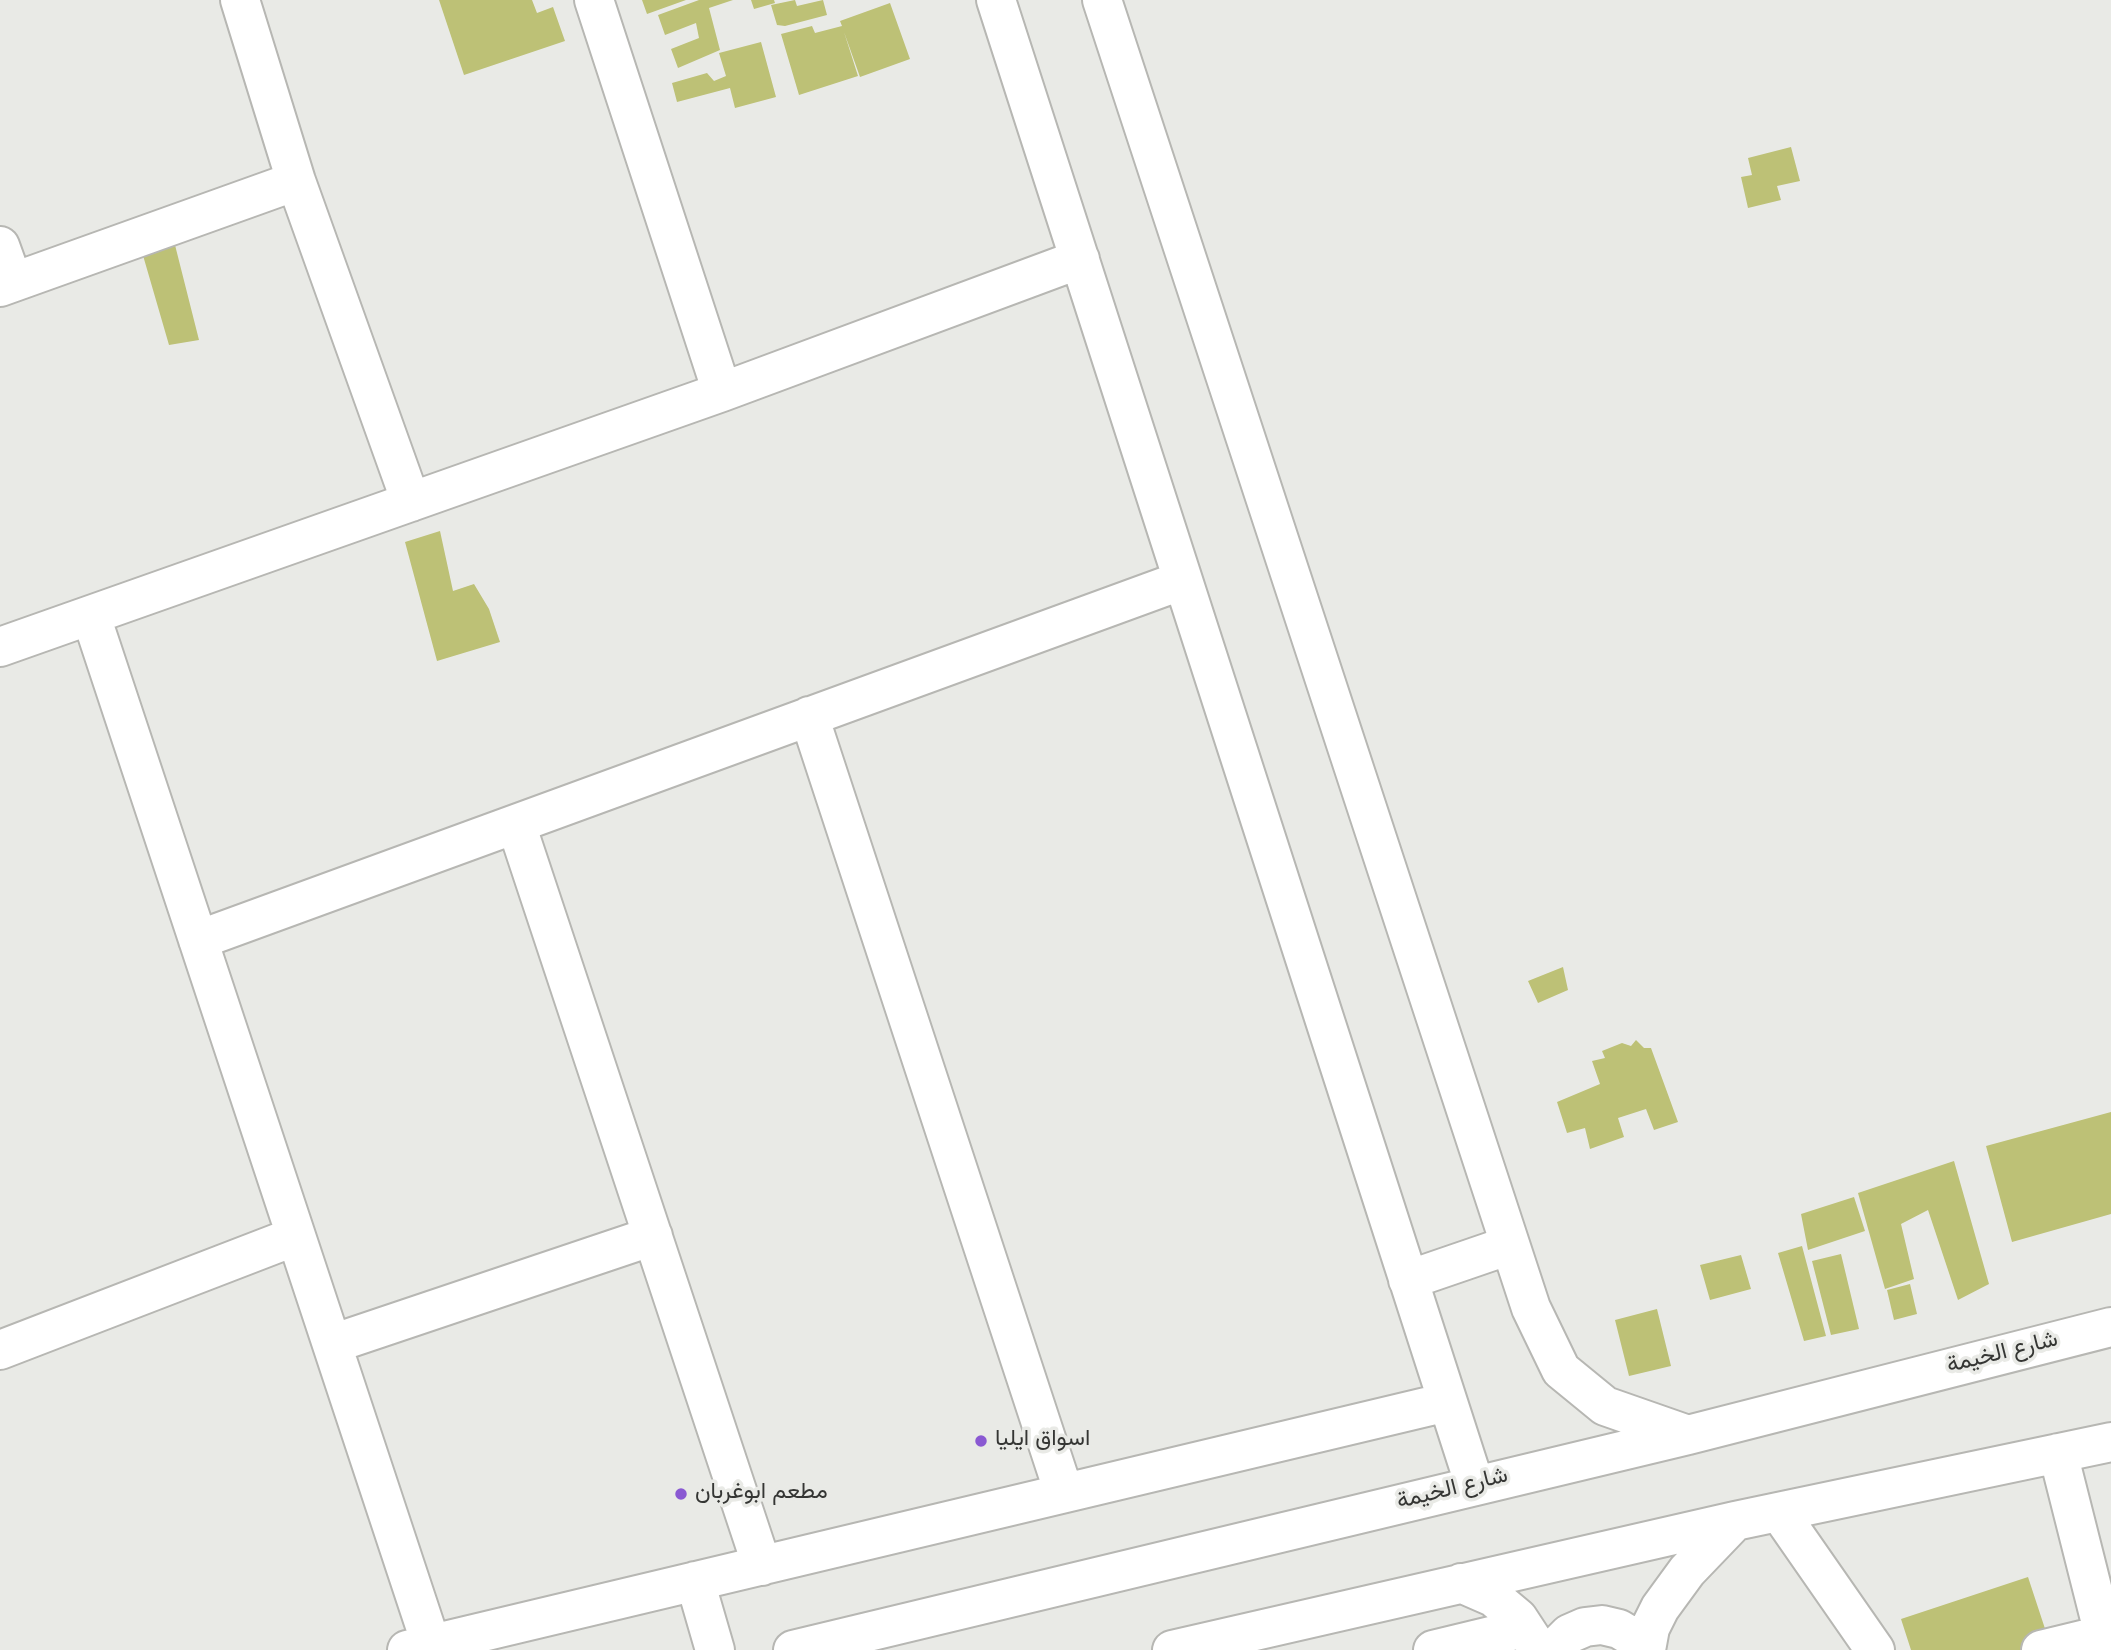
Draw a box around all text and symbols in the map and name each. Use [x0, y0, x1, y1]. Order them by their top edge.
street label: شارع الخيمة [1945, 1328, 2061, 1382]
place label: اسواق ايليا [995, 1427, 1090, 1455]
marker: اسواق ايليا [973, 1433, 989, 1449]
street label: شارع الخيمة [1395, 1464, 1511, 1518]
place label: مطعم ابوغربان [695, 1480, 828, 1508]
marker: مطعم ابوغربان [673, 1486, 689, 1502]

